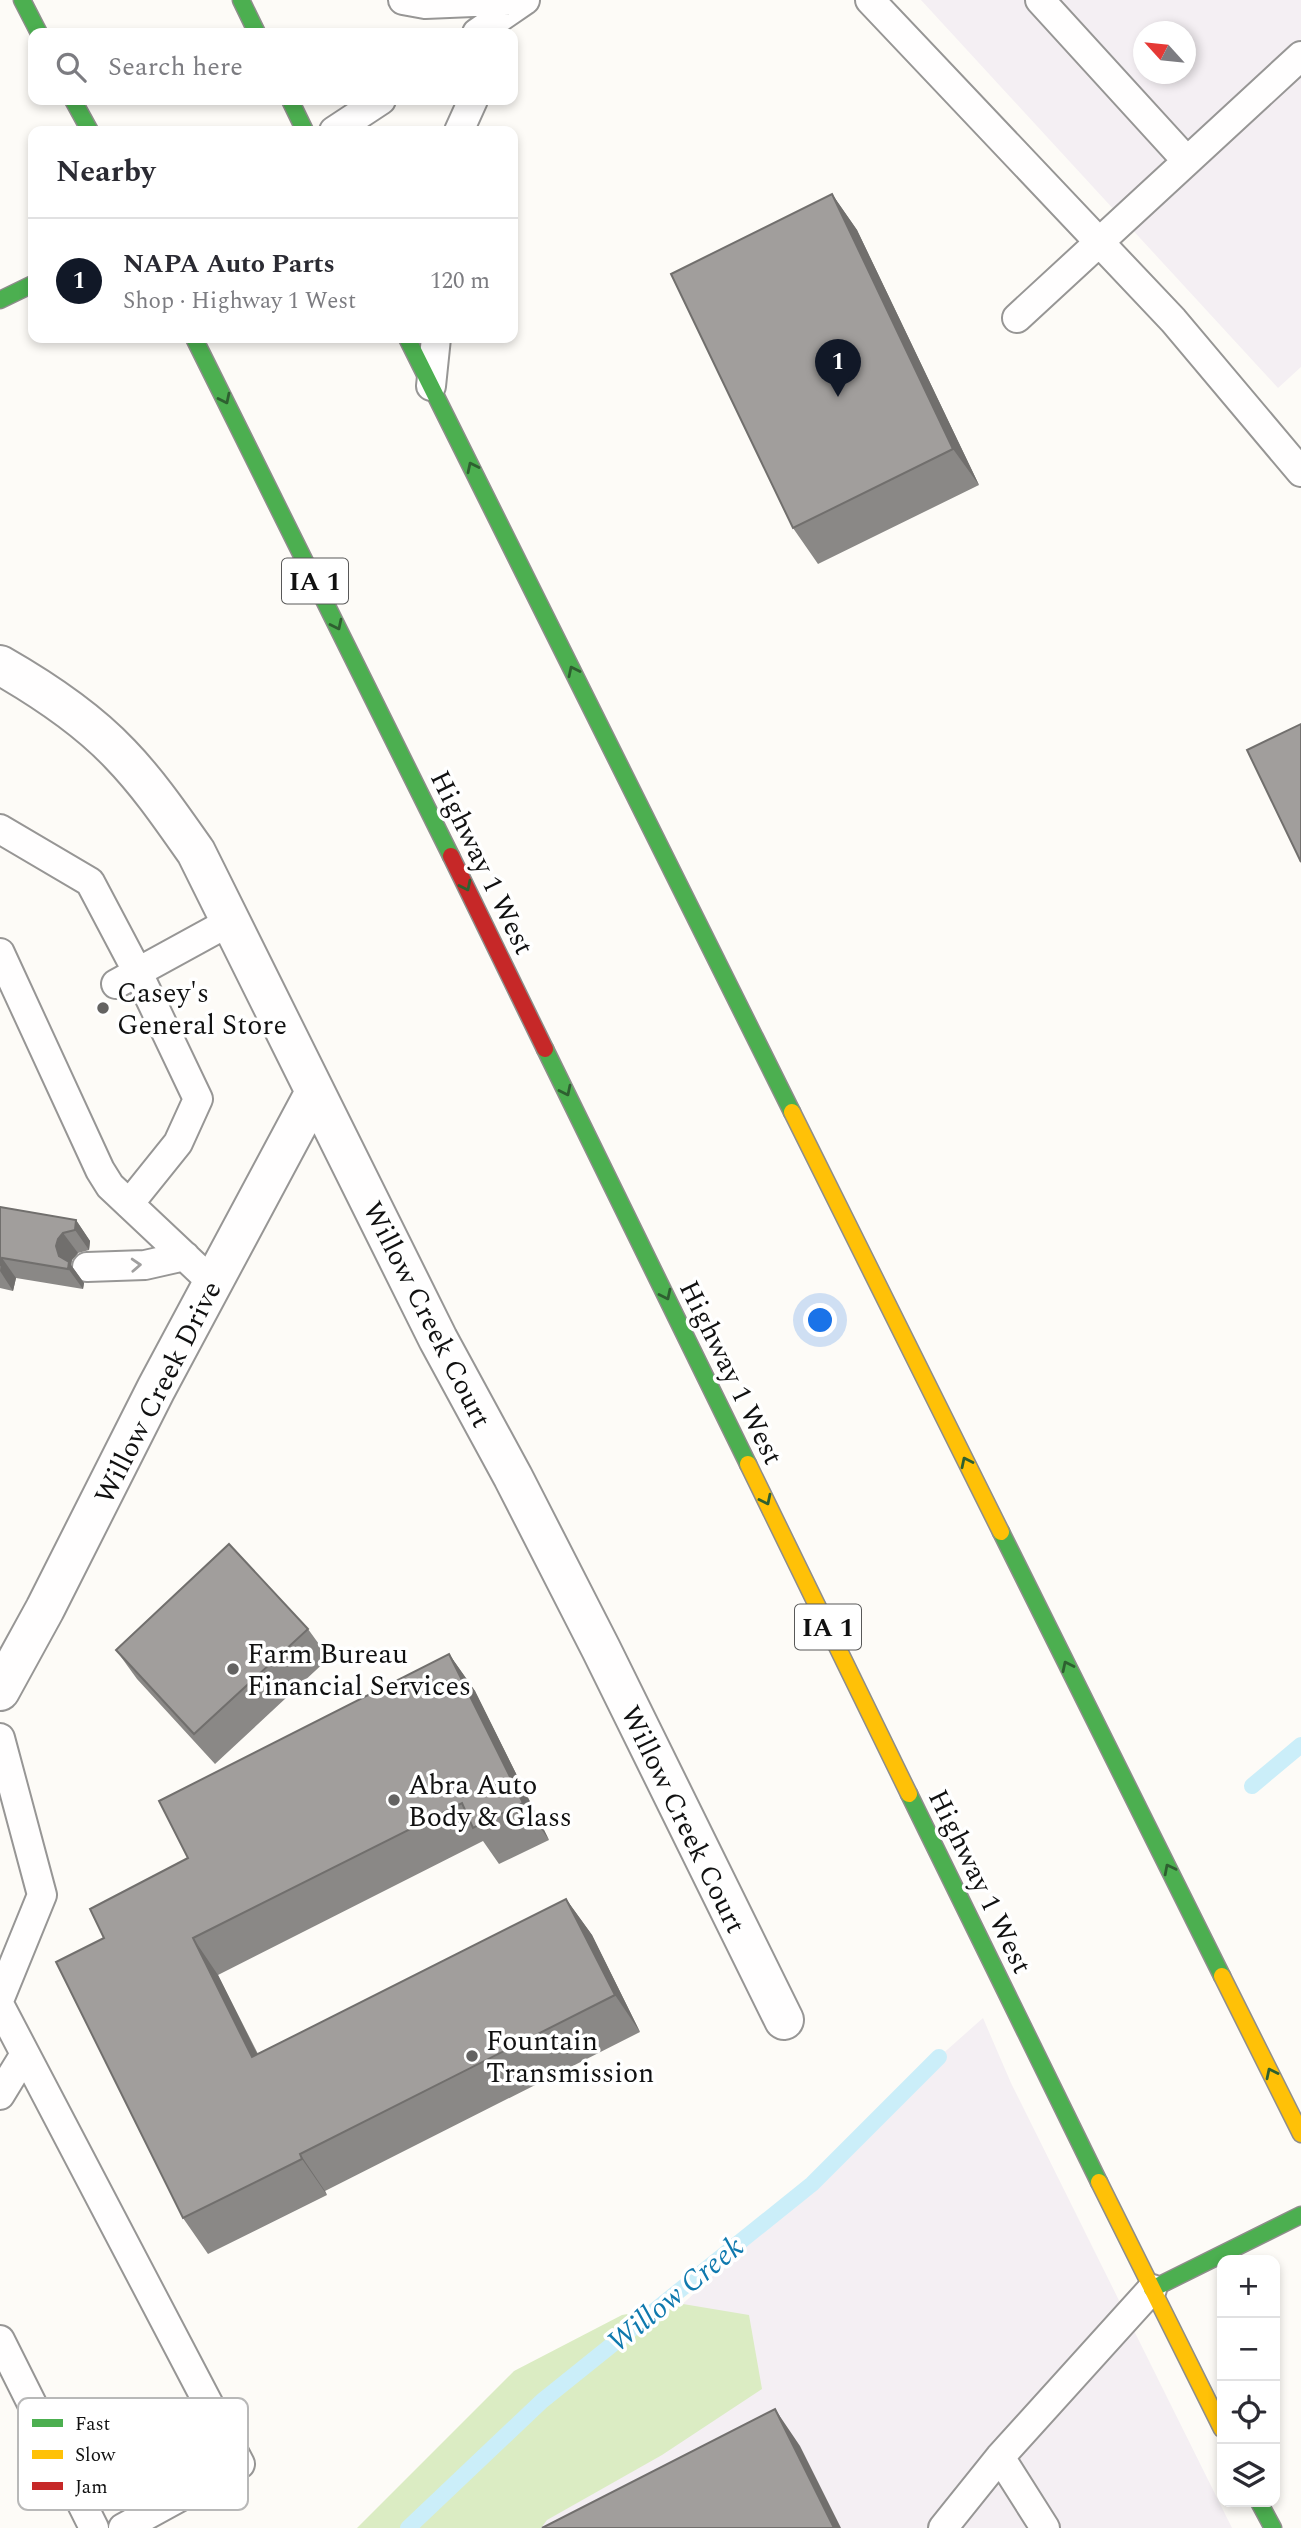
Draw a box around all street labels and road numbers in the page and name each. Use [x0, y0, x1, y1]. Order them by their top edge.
road number: IA 1 [282, 558, 348, 604]
street label: Highway 1 West [418, 763, 545, 962]
street label: Willow Creek Court [351, 1194, 502, 1435]
street label: Highway 1 West [667, 1273, 794, 1472]
street label: Willow Creek Drive [83, 1274, 233, 1512]
road number: IA 1 [795, 1604, 861, 1650]
street label: Willow Creek Court [609, 1698, 757, 1941]
street label: Highway 1 West [916, 1782, 1043, 1981]

